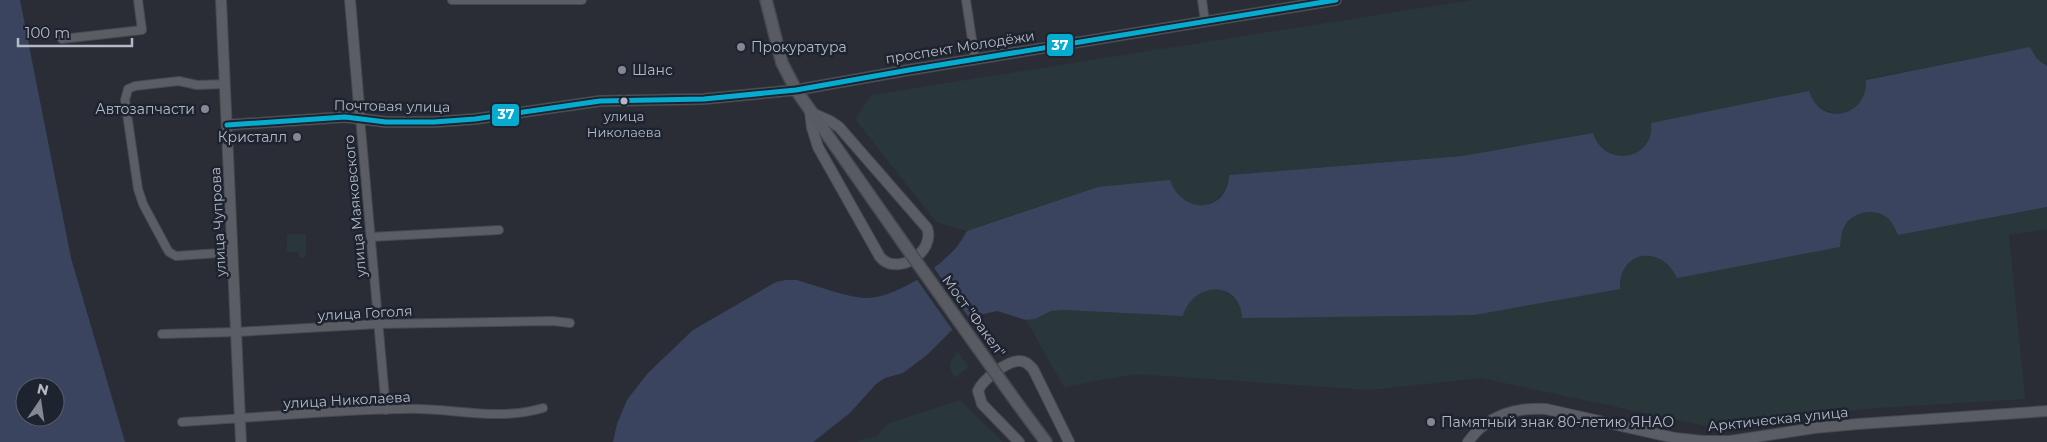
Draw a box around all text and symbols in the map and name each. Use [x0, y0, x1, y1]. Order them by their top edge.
scale bar [18, 15, 131, 47]
text: 100 m [25, 23, 70, 42]
street label: проспект Молодёжи [884, 26, 1036, 68]
line badge: 37 [1046, 33, 1074, 57]
text: 37 [1051, 36, 1069, 54]
place label: Прокуратура [751, 38, 847, 56]
marker: Прокуратура [735, 41, 747, 53]
place label: Шанс [632, 61, 673, 79]
marker: Шанс [616, 64, 628, 76]
street label: Почтовая улица [334, 96, 450, 116]
marker: улица Николаева [619, 96, 629, 106]
place label: Автозапчасти [95, 100, 195, 118]
marker: Автозапчасти [199, 103, 211, 115]
line badge: 37 [491, 103, 520, 127]
text: 37 [497, 105, 515, 123]
place label: улица Николаева [587, 108, 661, 140]
place label: Кристалл [218, 128, 287, 146]
marker: Кристалл [291, 131, 303, 143]
street label: улица Маяковского [340, 134, 370, 279]
street label: улица Чупрова [206, 167, 230, 278]
street label: Мост "Факел" [938, 272, 1010, 360]
street label: улица Гоголя [316, 302, 413, 325]
north arrow [15, 377, 65, 427]
text: N [35, 379, 50, 399]
street label: улица Николаева [282, 388, 411, 412]
street label: Арктическая улица [1707, 403, 1849, 435]
place label: Памятный знак 80-летию ЯНАО [1441, 413, 1674, 431]
marker: Памятный знак 80-летию ЯНАО [1425, 416, 1437, 428]

